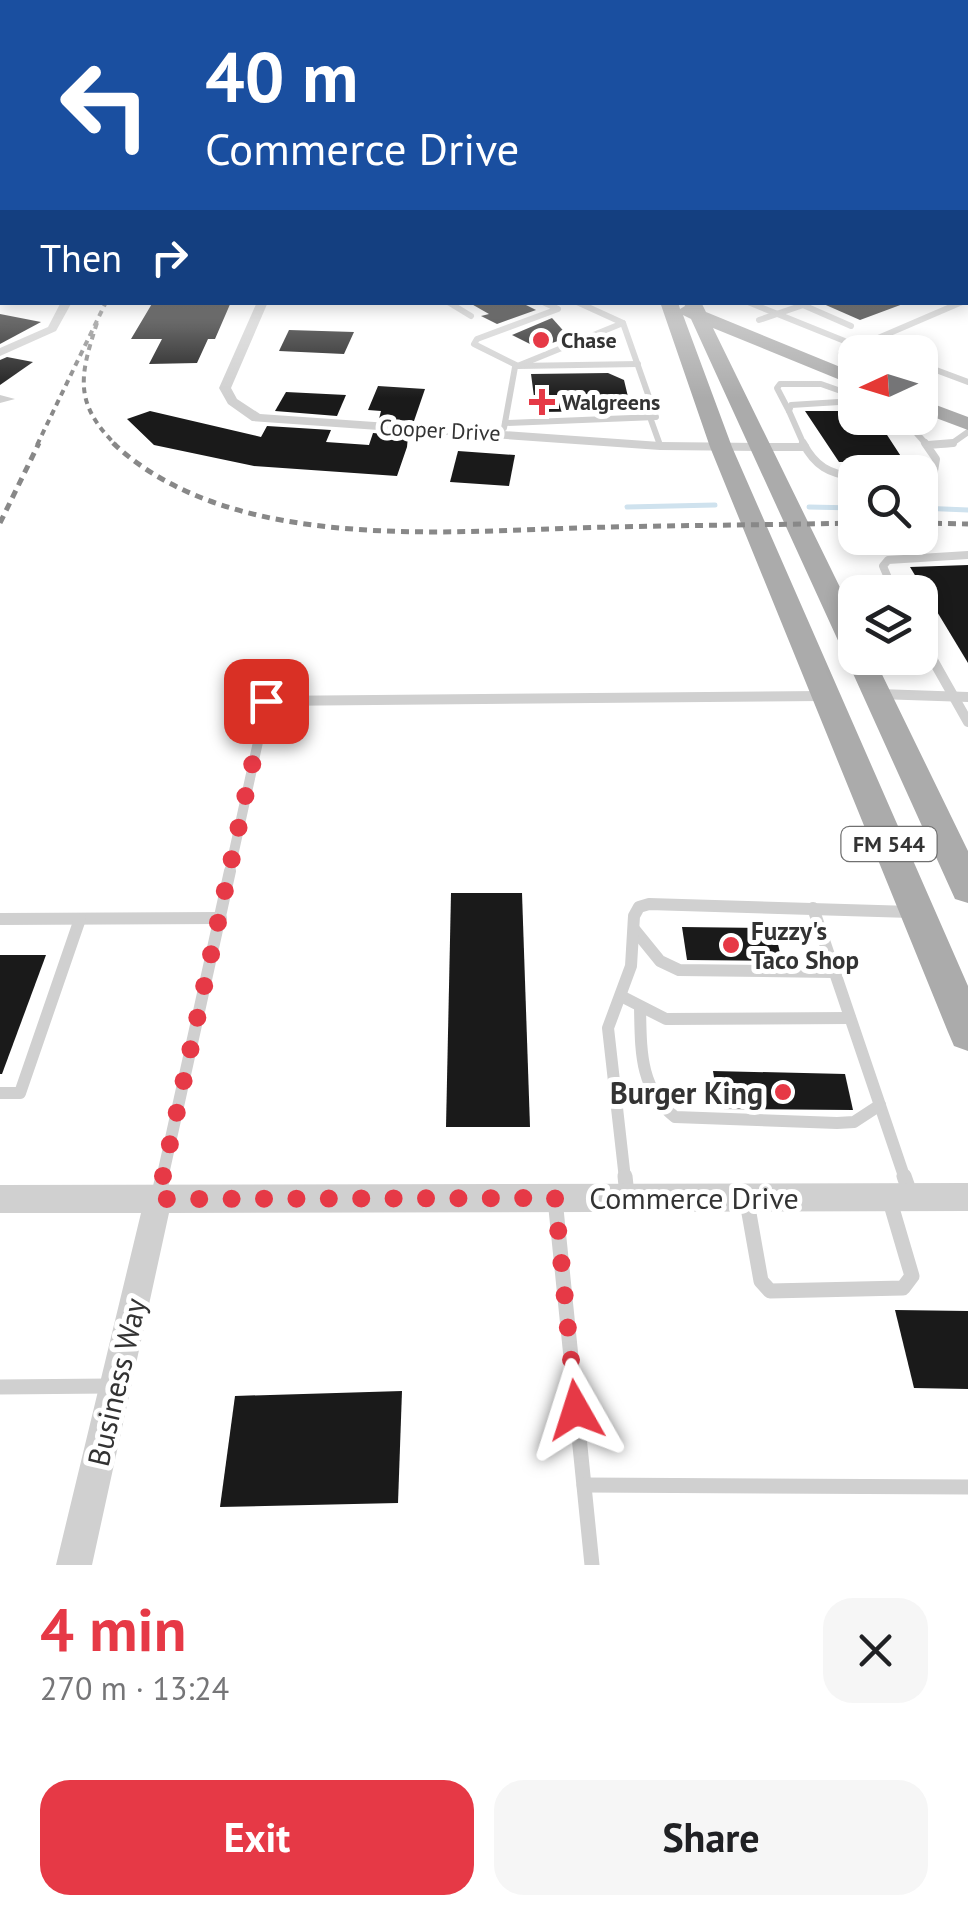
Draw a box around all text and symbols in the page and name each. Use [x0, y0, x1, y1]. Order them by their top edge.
text: 40 m [205, 31, 358, 121]
icon: left [40, 40, 170, 170]
text: Commerce Drive [205, 119, 519, 177]
icon: right [142, 230, 197, 285]
text: Then [40, 233, 122, 282]
place label: Chase [561, 326, 617, 354]
marker: Chase [530, 329, 552, 351]
north arrow [838, 335, 938, 435]
map controls [838, 335, 938, 675]
place label: Walgreens [562, 388, 660, 416]
marker: Walgreens [531, 391, 553, 413]
street label: Cooper Drive [379, 413, 501, 447]
button: search [838, 455, 938, 555]
button: layers [838, 575, 938, 675]
pin [224, 659, 309, 744]
icon: arrive [239, 674, 294, 729]
road number: FM 544 [842, 827, 936, 861]
place label: Fuzzy's Taco Shop [751, 915, 859, 976]
marker: Fuzzy's Taco Shop [720, 934, 742, 956]
place label: Burger King [610, 1073, 763, 1112]
marker: Burger King [772, 1081, 794, 1103]
street label: Commerce Drive [589, 1178, 799, 1217]
street label: Business Way [78, 1294, 154, 1470]
position arrow [524, 1358, 628, 1462]
text: 4 min [40, 1590, 186, 1668]
button: close [823, 1598, 928, 1703]
text: 270 m · 13:24 [40, 1667, 229, 1709]
button: Exit [40, 1780, 474, 1895]
button: Share [494, 1780, 928, 1895]

